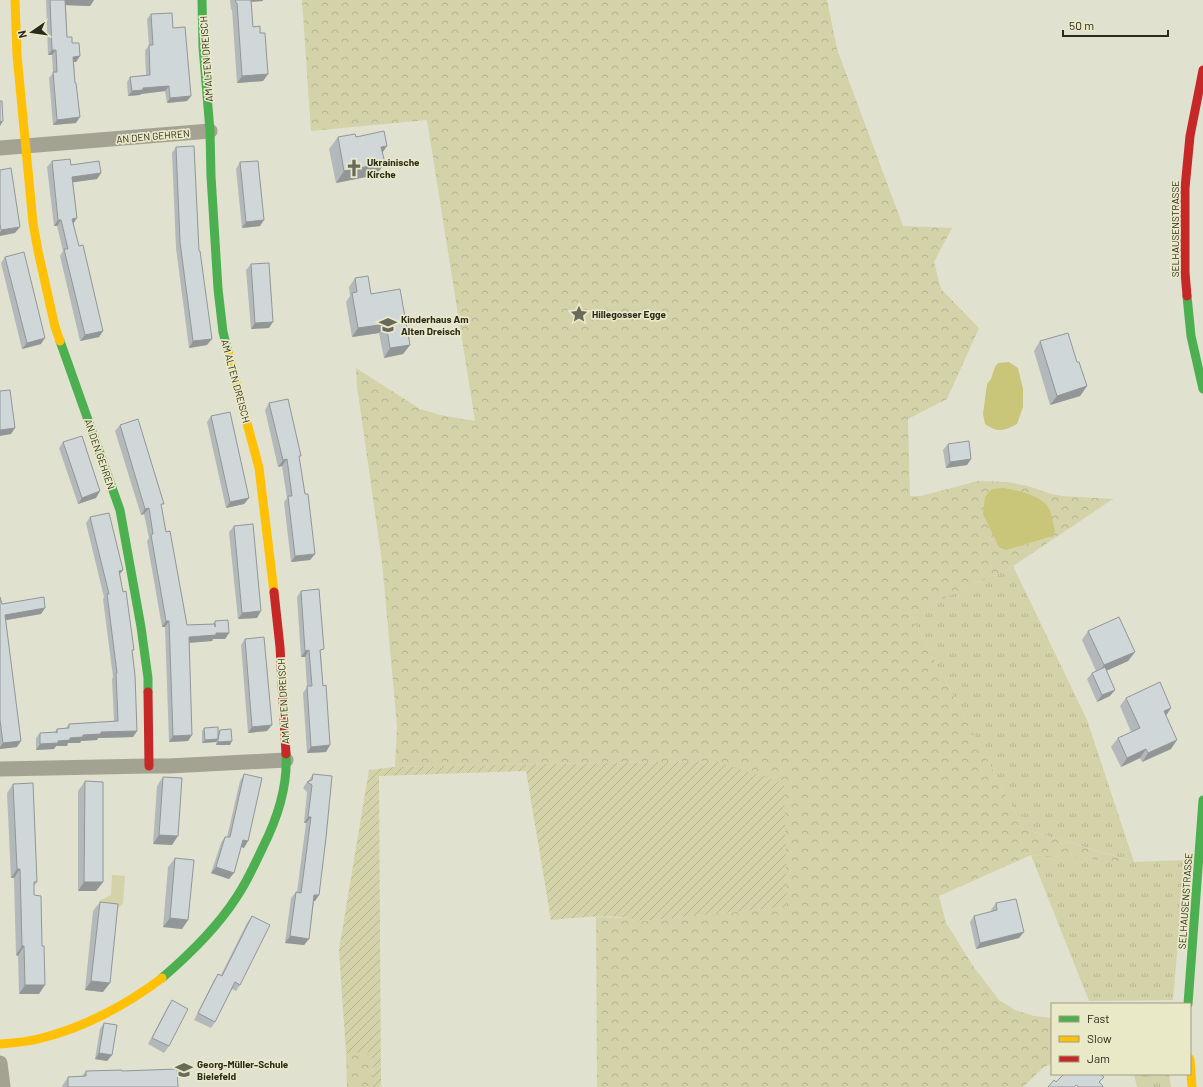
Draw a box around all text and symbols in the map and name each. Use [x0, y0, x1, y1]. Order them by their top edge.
north arrow [12, 12, 52, 52]
scale bar [1063, 12, 1168, 38]
street label: AM ALTEN DREISCH [197, 16, 215, 102]
text: 50 m [1069, 18, 1094, 32]
text: N [15, 29, 29, 39]
street label: AN DEN GEHREN [116, 127, 190, 145]
place label: Ukrainische Kirche [367, 156, 420, 180]
church icon: Ukrainische Kirche [344, 158, 364, 178]
street label: SELHAUSENSTRASSE [1169, 181, 1181, 277]
place icon: Hillegosser Egge [569, 304, 589, 324]
place label: Hillegosser Egge [592, 308, 667, 320]
place label: Kinderhaus Am Alten Dreisch [401, 313, 468, 337]
school or university icon: Kinderhaus Am Alten Dreisch [378, 315, 398, 335]
street label: AM ALTEN DREISCH [219, 338, 253, 424]
street label: AN DEN GEHREN [82, 417, 118, 491]
street label: AM ALTEN DREISCH [275, 658, 291, 744]
street label: SELHAUSENSTRASSE [1176, 852, 1194, 950]
legend [1051, 1003, 1191, 1075]
text: Fast [1087, 1011, 1110, 1025]
text: Slow [1087, 1031, 1112, 1045]
text: Jam [1087, 1051, 1110, 1065]
place label: Georg-Müller-Schule Bielefeld [197, 1058, 289, 1082]
school or university icon: Georg-Müller-Schule Bielefeld [174, 1060, 194, 1080]

